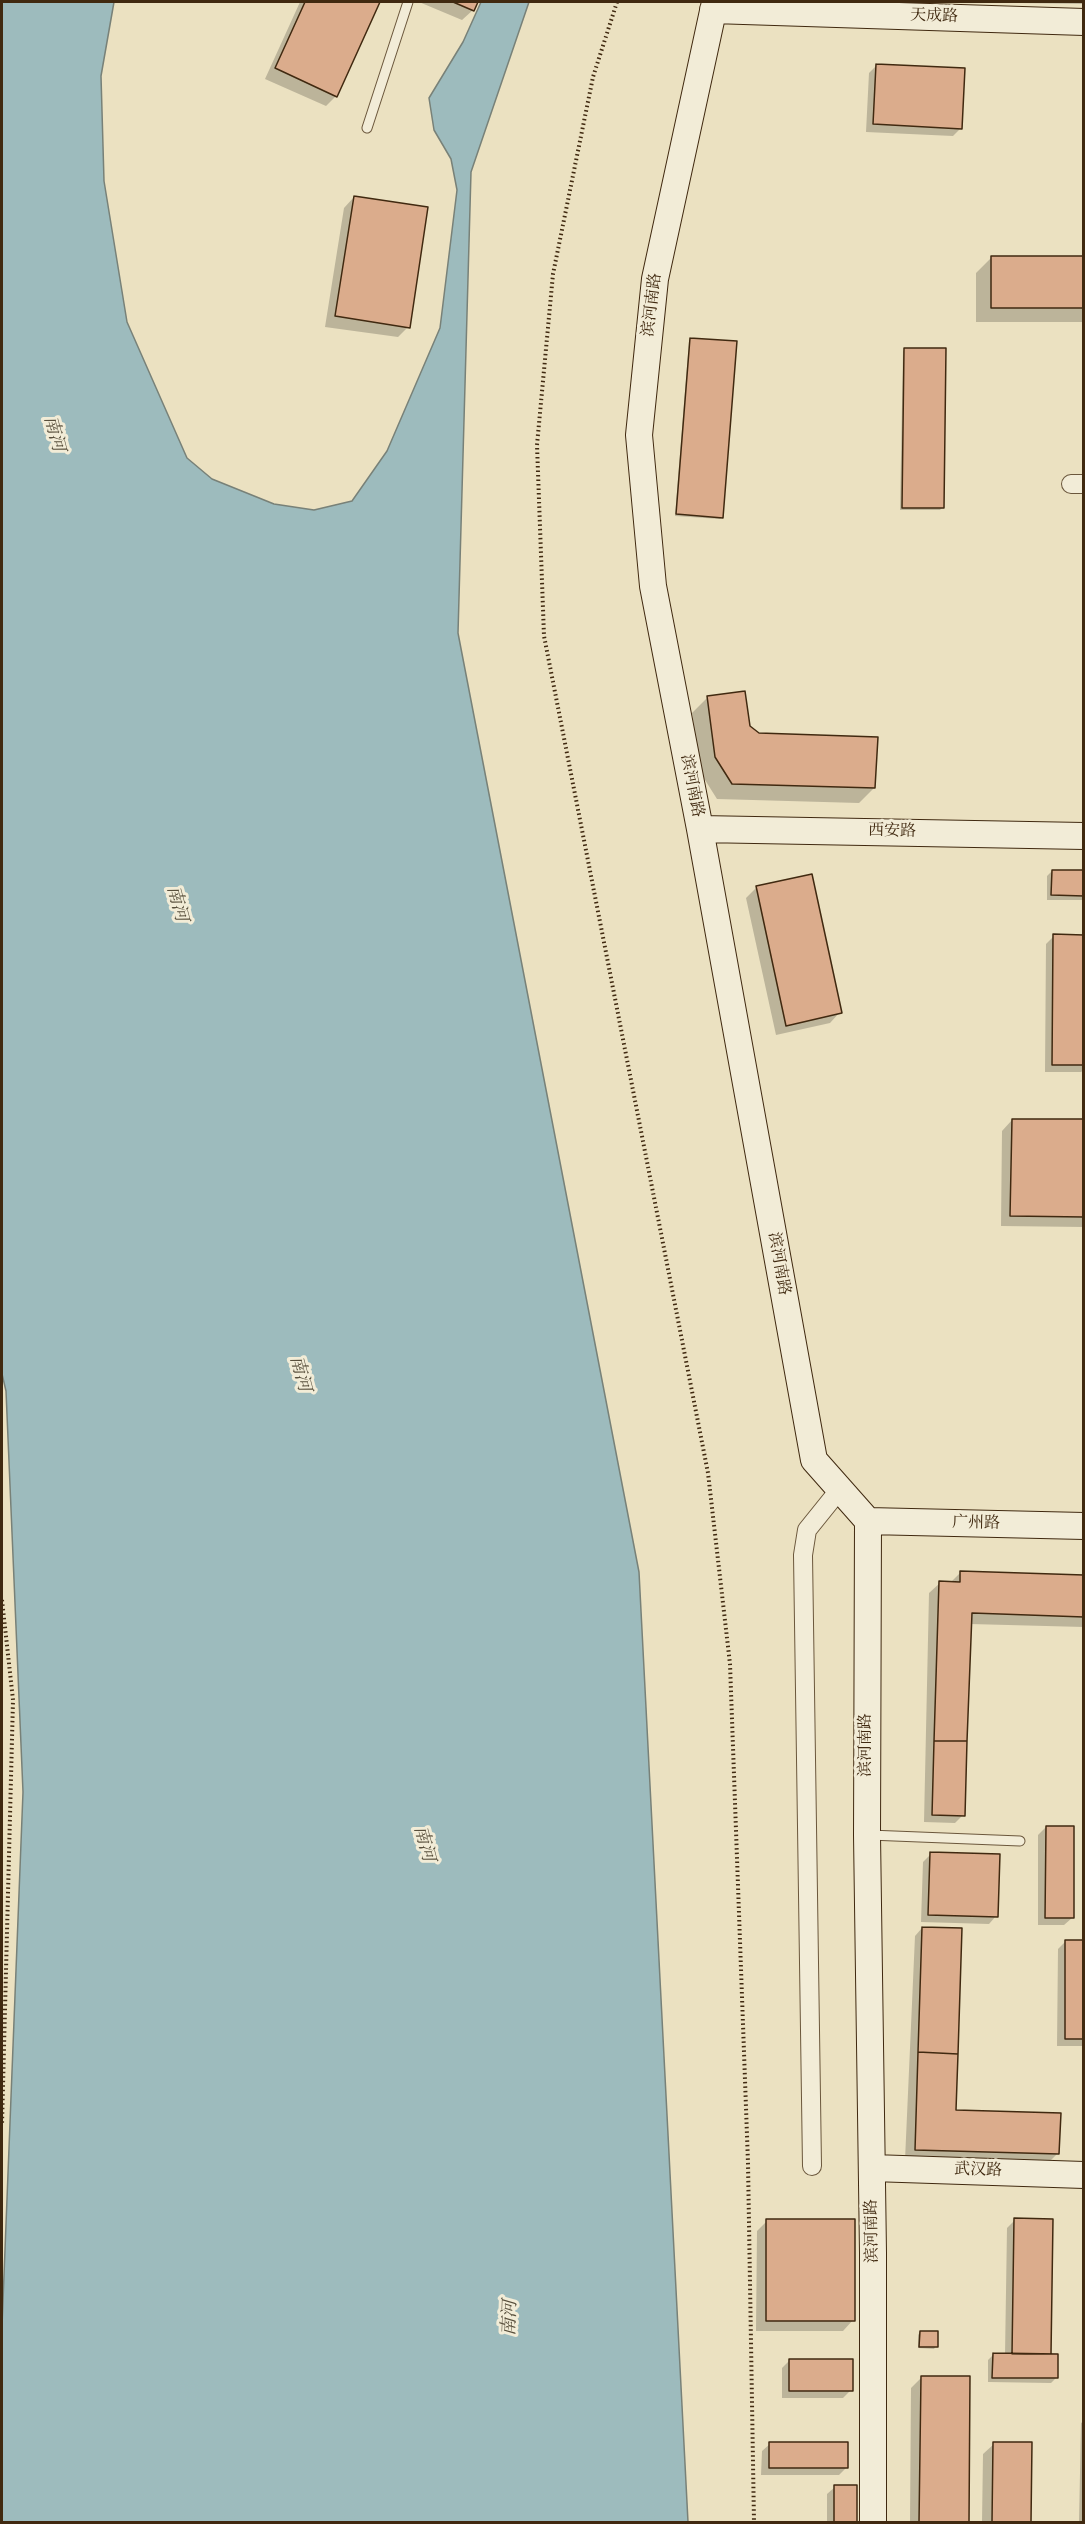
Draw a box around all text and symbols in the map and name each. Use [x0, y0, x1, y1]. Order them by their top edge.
street label: 天成路 [910, 7, 958, 27]
street label: 滨河南路 [640, 272, 666, 338]
water label: 南河 [38, 414, 68, 454]
street label: 滨河南路 [675, 753, 707, 819]
street label: 西安路 [868, 822, 916, 842]
water label: 南河 [161, 884, 191, 924]
street label: 滨河南路 [763, 1231, 793, 1297]
water label: 南河 [284, 1354, 314, 1394]
street label: 广州路 [952, 1514, 1000, 1534]
street label: 滨河南路 [857, 1713, 877, 1777]
water label: 南河 [408, 1824, 438, 1864]
street label: 武汉路 [954, 2161, 1002, 2181]
street label: 滨河南路 [863, 2199, 883, 2263]
water label: 南河 [500, 2300, 522, 2336]

